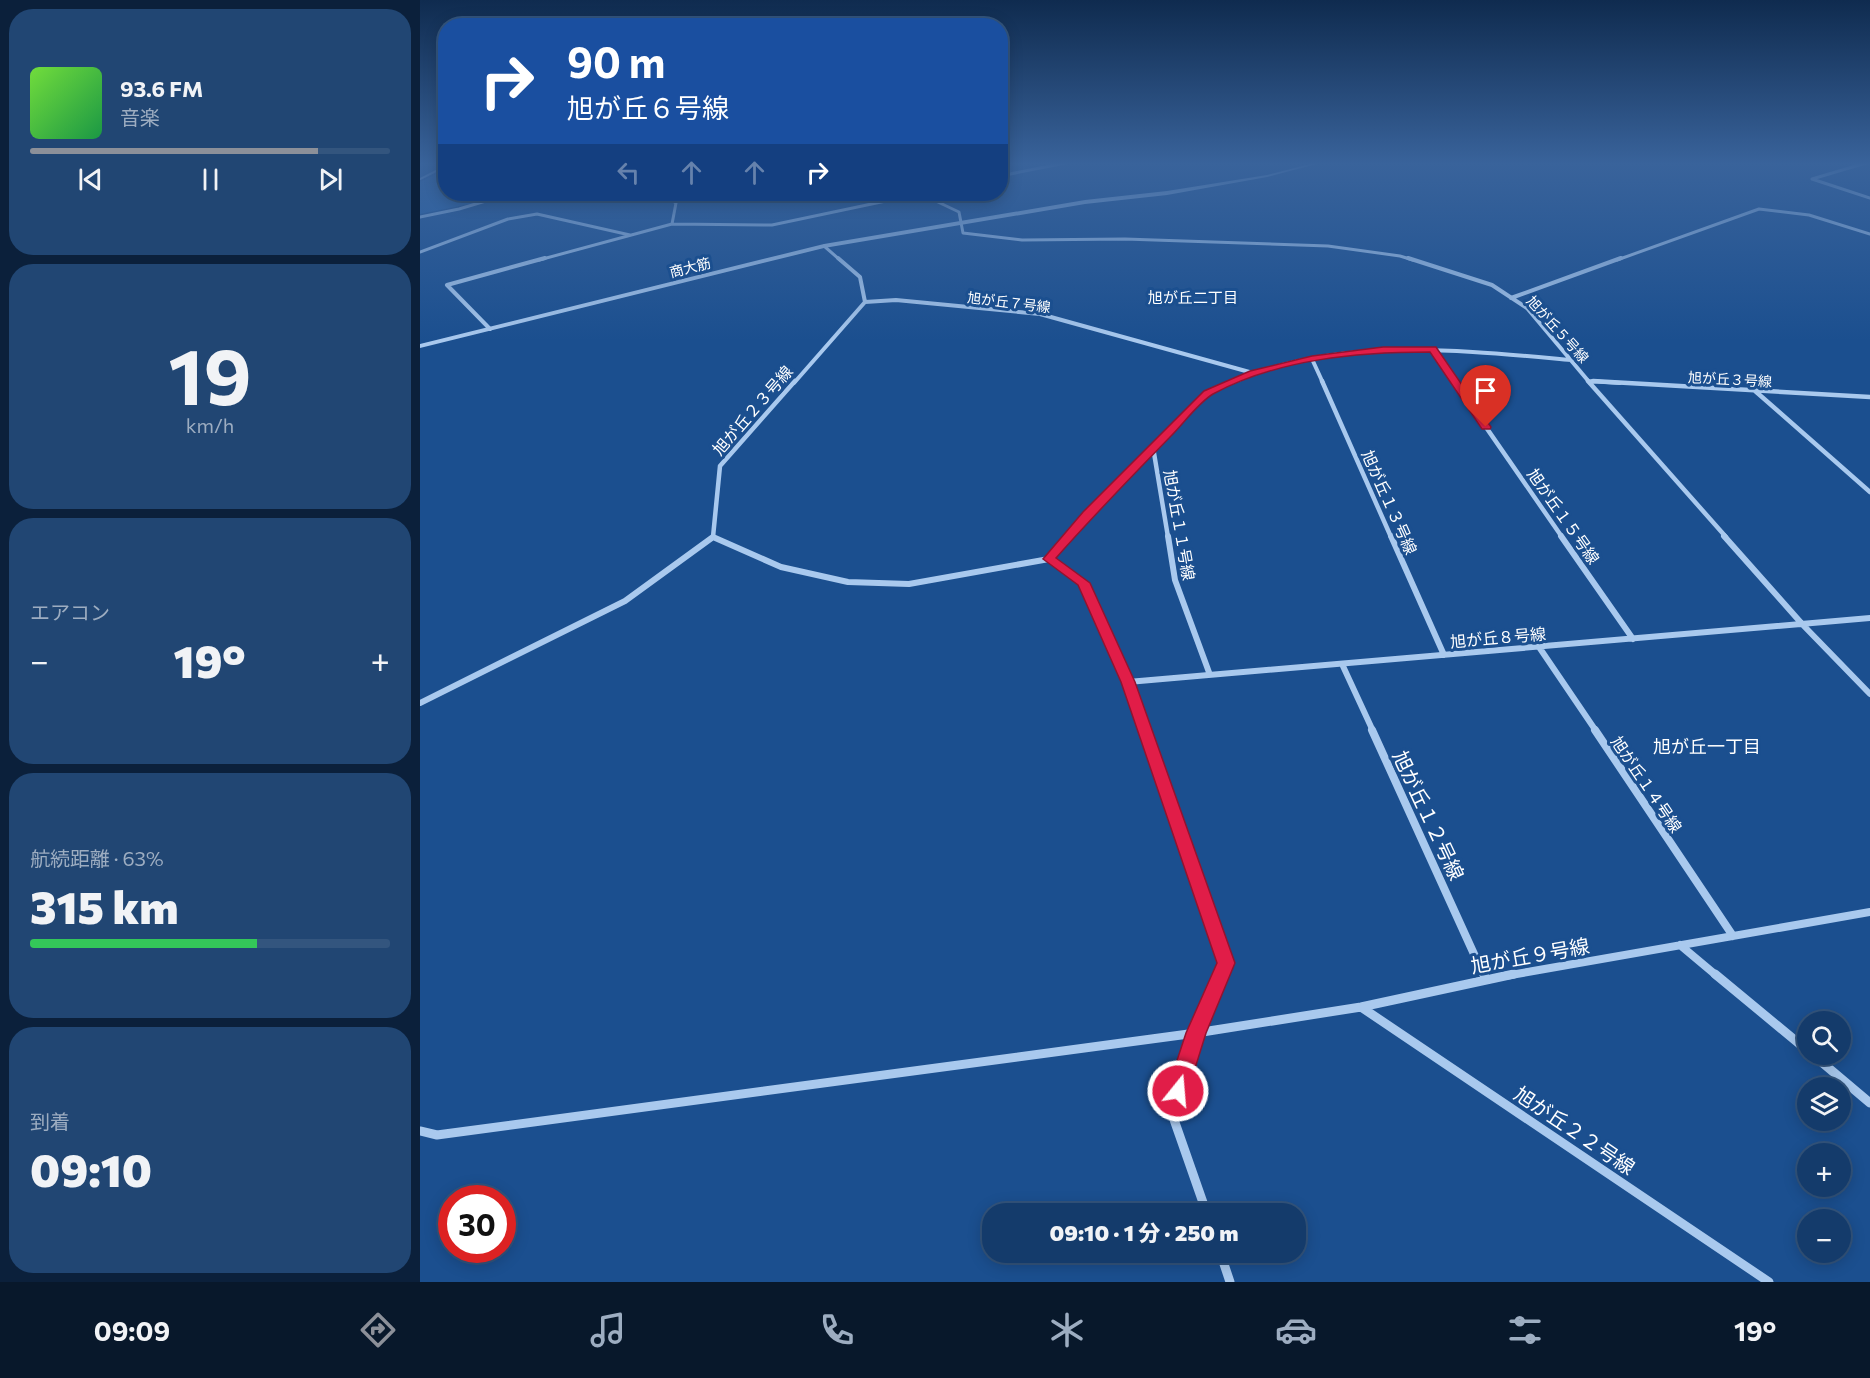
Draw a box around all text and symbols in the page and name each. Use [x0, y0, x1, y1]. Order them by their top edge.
text: 90 m [567, 35, 666, 87]
icon: right [468, 42, 546, 120]
text: 93.6 FM [120, 75, 203, 102]
text: 旭が丘６号線 [567, 91, 729, 124]
text: 音楽 [120, 105, 160, 129]
icon: left [612, 156, 645, 189]
icon: ahead [675, 156, 708, 189]
icon: ahead [738, 156, 771, 189]
icon: right [801, 156, 834, 189]
icon: previous [74, 163, 107, 196]
icon: pause [194, 163, 227, 196]
icon: next [314, 163, 347, 196]
street label: 商大筋 [668, 254, 712, 280]
street label: 旭が丘７号線 [966, 288, 1052, 316]
district label: 旭が丘二丁目 [1148, 288, 1238, 306]
street label: 旭が丘５号線 [1524, 292, 1592, 366]
text: 19 [168, 326, 252, 421]
street label: 旭が丘２３号線 [708, 361, 796, 459]
pin [1460, 365, 1511, 427]
street label: 旭が丘３号線 [1688, 368, 1772, 390]
icon: arrive [1469, 374, 1502, 407]
text: km/h [186, 413, 234, 437]
street label: 旭が丘１３号線 [1359, 447, 1421, 557]
street label: 旭が丘１５号線 [1524, 465, 1604, 567]
street label: 旭が丘１１号線 [1161, 468, 1199, 582]
text: エアコン [30, 600, 110, 624]
street label: 旭が丘８号線 [1449, 623, 1547, 651]
text: 19° [174, 632, 246, 687]
text: − [30, 639, 49, 680]
text: + [371, 639, 390, 680]
street label: 旭が丘１４号線 [1608, 732, 1686, 836]
district label: 旭が丘一丁目 [1653, 735, 1761, 757]
street label: 旭が丘１２号線 [1389, 746, 1469, 884]
text: 航続距離 · 63% [30, 846, 164, 870]
text: 315 km [30, 878, 178, 933]
street label: 旭が丘９号線 [1469, 933, 1591, 977]
map controls [1797, 1011, 1851, 1263]
button: search [1797, 1011, 1851, 1065]
position arrow [1146, 1059, 1210, 1123]
button: layers [1797, 1077, 1851, 1131]
street label: 旭が丘２２号線 [1510, 1081, 1640, 1179]
text: 到着 [30, 1109, 70, 1133]
text: 09:10 [30, 1141, 152, 1196]
button: + [1797, 1143, 1851, 1197]
speed limit sign: 30 [438, 1185, 516, 1263]
button: − [1797, 1209, 1851, 1263]
text: 09:10 · 1 分 · 250 m [1049, 1219, 1239, 1246]
icon: directions [357, 1309, 399, 1351]
icon: music [587, 1309, 629, 1351]
icon: phone [816, 1309, 858, 1351]
icon: climate [1046, 1309, 1088, 1351]
icon: car [1275, 1309, 1317, 1351]
icon: filters [1504, 1309, 1546, 1351]
text: 09:09 [94, 1314, 170, 1347]
text: 19° [1734, 1314, 1776, 1347]

